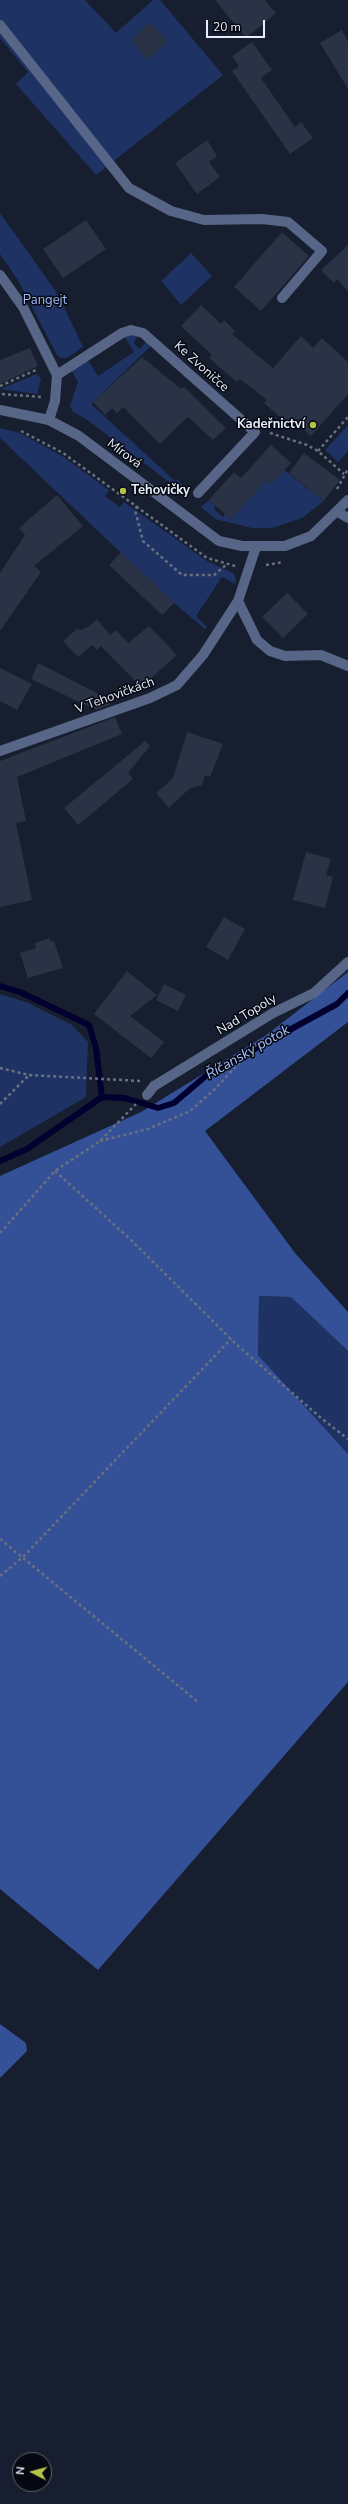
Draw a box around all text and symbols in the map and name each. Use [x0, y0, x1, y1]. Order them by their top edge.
scale bar [208, 12, 267, 38]
text: 20 m [213, 19, 241, 35]
park label: Pangejt [23, 293, 67, 309]
street label: Ke Zvoničce [170, 338, 232, 396]
place label: Kadeřnictví [237, 417, 305, 433]
marker: Kadeřnictví [308, 420, 318, 430]
street label: Mírová [104, 436, 144, 472]
place label: Tehovičky [131, 483, 190, 499]
marker: Tehovičky [118, 486, 128, 496]
street label: V Tehovičkách [73, 674, 157, 718]
street label: Nad Topoly [214, 991, 280, 1039]
water label: Říčanský potok [203, 1022, 293, 1084]
north arrow [12, 2452, 52, 2492]
text: N [13, 2466, 28, 2476]

